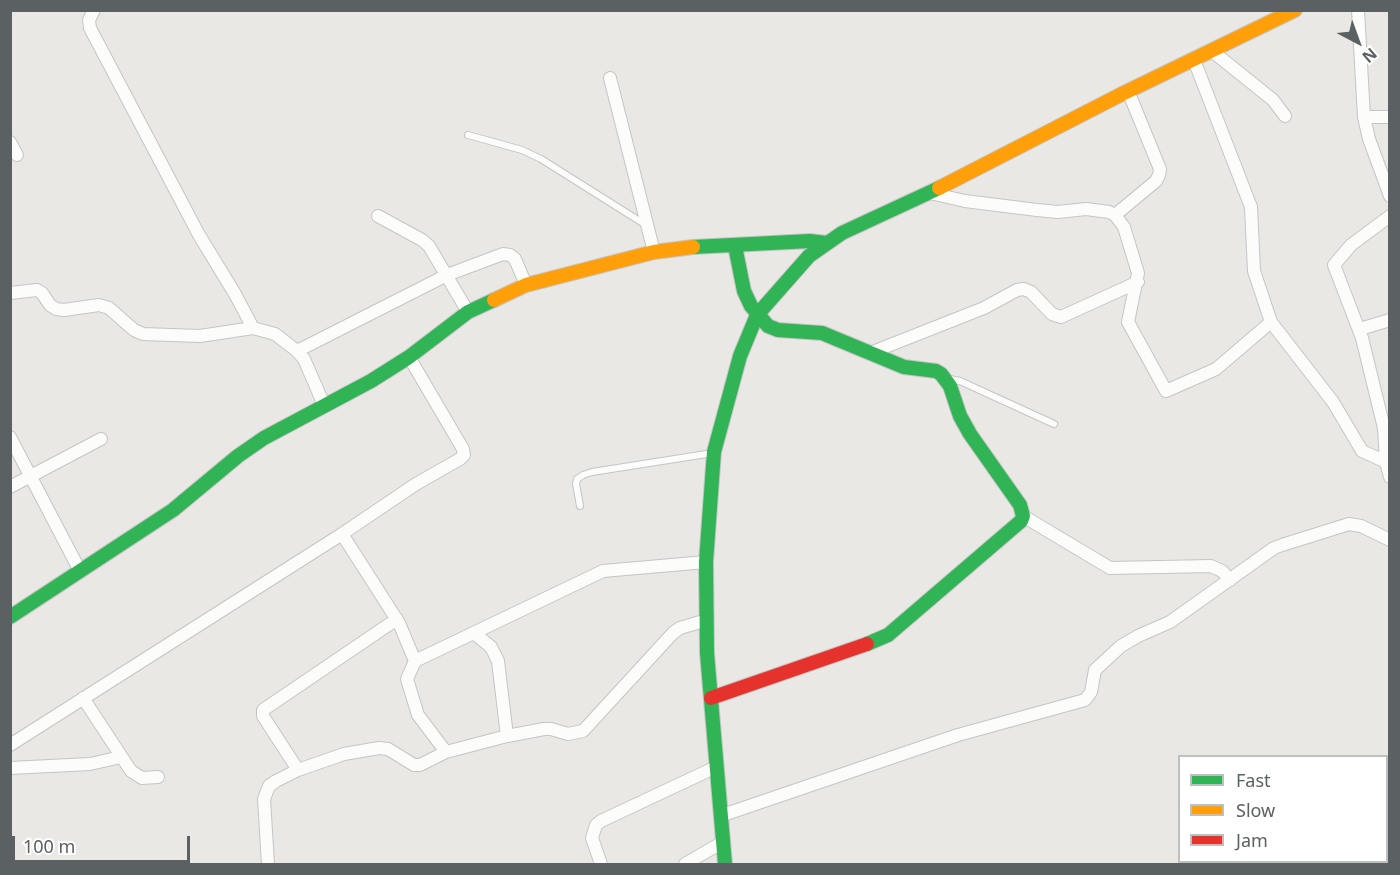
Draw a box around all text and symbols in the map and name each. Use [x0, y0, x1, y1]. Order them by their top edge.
north arrow [1328, 12, 1388, 72]
text: N [1358, 43, 1382, 68]
legend [1178, 755, 1388, 863]
text: Fast [1236, 768, 1271, 792]
text: Slow [1236, 798, 1275, 822]
scale bar [15, 824, 194, 862]
text: Jam [1236, 828, 1268, 852]
text: 100 m [23, 834, 75, 858]

